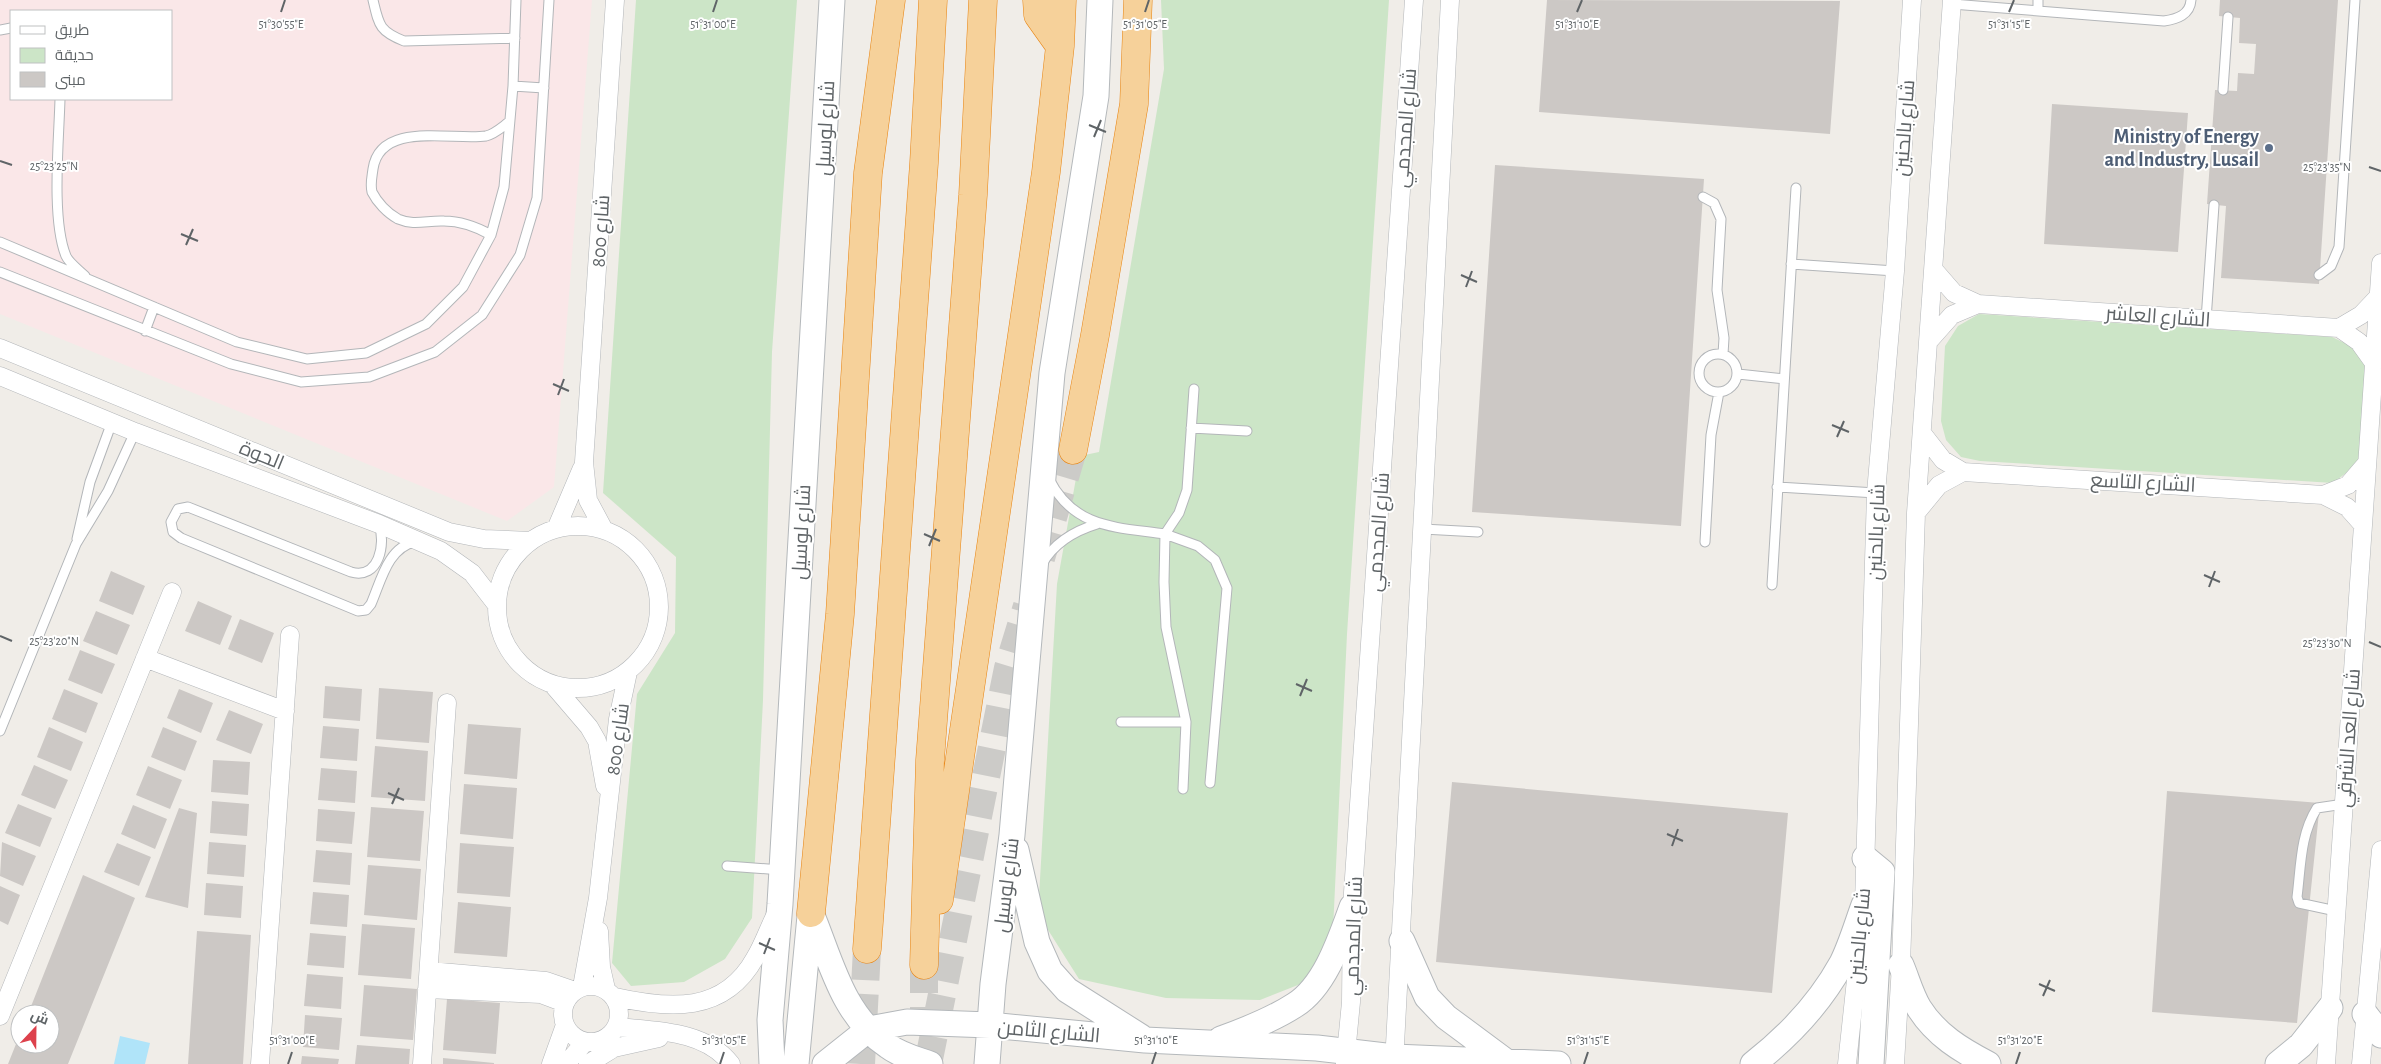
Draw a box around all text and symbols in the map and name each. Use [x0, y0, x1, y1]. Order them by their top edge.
legend [10, 10, 172, 100]
text: 51°30'55"E [258, 18, 304, 30]
text: 51°31'00"E [690, 18, 736, 30]
text: 51°31'05"E [1123, 18, 1167, 30]
text: 51°31'10"E [1555, 18, 1599, 30]
text: 51°31'15"E [1988, 18, 2030, 30]
text: طريق [55, 23, 89, 40]
text: حديقة [55, 48, 94, 63]
street label: شارع المجدمي [1392, 68, 1425, 189]
text: مبنى [55, 73, 86, 90]
street label: شارع بالحنين [1892, 79, 1921, 177]
street label: شارع لوسيل [814, 80, 841, 176]
place label: Ministry of Energy and Industry, Lusail [2104, 127, 2259, 170]
marker: Ministry of Energy and Industry, Lusail [2263, 142, 2275, 154]
text: 25°23'25"N [30, 160, 78, 172]
text: 25°23'35"N [2303, 161, 2351, 173]
street label: شارع 800 [588, 194, 617, 268]
street label: الشارع العاشر [2104, 303, 2211, 334]
street label: الحوة [236, 438, 287, 475]
street label: الشارع التاسع [2090, 470, 2196, 499]
street label: شارع المجدمي [1365, 472, 1398, 593]
street label: شارع بالحنين [1865, 483, 1892, 581]
street label: شارع لوسيل [790, 484, 817, 580]
text: 25°23'20"N [29, 635, 79, 647]
text: 25°23'30"N [2302, 637, 2352, 649]
street label: شارع العد الشرقي [2334, 668, 2369, 809]
street label: شارع 800 [603, 702, 636, 777]
street label: شارع لوسيل [991, 837, 1026, 934]
street label: شارع المجدمي [1342, 876, 1371, 996]
street label: شارع بالحنين [1846, 887, 1877, 985]
north arrow [10, 1004, 60, 1054]
text: ش [28, 1006, 51, 1029]
street label: الشارع الثامن [996, 1018, 1101, 1049]
text: 51°31'00"E [269, 1034, 315, 1046]
text: 51°31'05"E [702, 1034, 746, 1046]
text: 51°31'10"E [1134, 1034, 1178, 1046]
text: 51°31'15"E [1567, 1034, 1609, 1046]
text: 51°31'20"E [1998, 1034, 2043, 1046]

